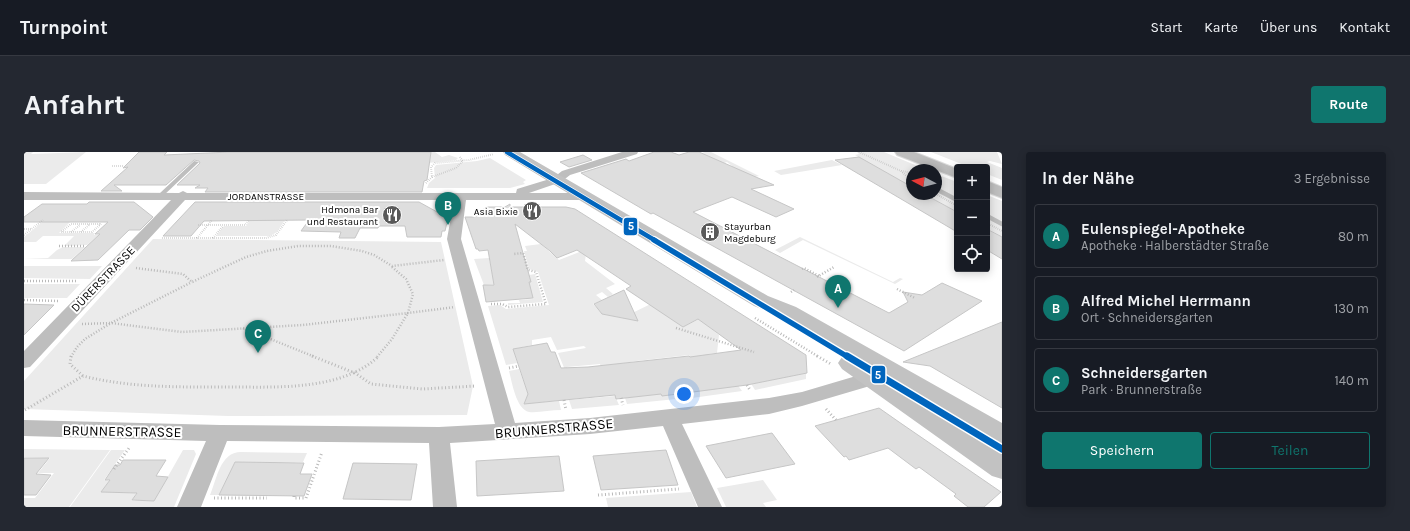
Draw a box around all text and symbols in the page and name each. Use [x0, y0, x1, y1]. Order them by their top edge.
text: Turnpoint [20, 17, 108, 39]
text: Start [1150, 19, 1182, 36]
text: Karte [1204, 19, 1238, 36]
text: Über uns [1260, 19, 1317, 36]
text: Kontakt [1339, 19, 1390, 36]
button: Route [1311, 86, 1386, 123]
text: Anfahrt [24, 88, 125, 121]
north arrow [906, 164, 942, 200]
map controls [954, 164, 990, 272]
button: + [954, 164, 990, 200]
text: In der Nähe [1042, 168, 1134, 188]
text: 3 Ergebnisse [1294, 171, 1370, 186]
street label: JORDANSTRASSE [228, 191, 304, 203]
pin: B [435, 192, 461, 225]
restaurant icon: Asia Bixie [521, 200, 543, 222]
button: − [954, 200, 990, 236]
place label: Hdmona Bar und Restaurant [307, 204, 378, 228]
restaurant icon: Hdmona Bar und Restaurant [381, 204, 403, 226]
place label: Asia Bixie [474, 206, 518, 218]
line badge: 5 [623, 217, 638, 236]
text: 5 [628, 220, 634, 233]
text: Eulenspiegel-Apotheke [1081, 220, 1245, 238]
building icon: Stayurban Magdeburg [699, 221, 721, 243]
place label: Stayurban Magdeburg [724, 221, 776, 245]
text: A [1052, 229, 1060, 244]
text: 80 m [1338, 229, 1369, 244]
button: locate [954, 236, 990, 272]
text: Apotheke · Halberstädter Straße [1081, 238, 1269, 253]
street label: DÜRERSTRASSE [68, 243, 138, 315]
pin: A [825, 275, 851, 308]
text: Alfred Michel Herrmann [1081, 292, 1251, 310]
text: B [1052, 301, 1060, 316]
text: 130 m [1334, 301, 1369, 316]
text: Ort · Schneidersgarten [1081, 310, 1213, 325]
pin: C [245, 320, 271, 353]
text: Schneidersgarten [1081, 364, 1208, 382]
line badge: 5 [871, 365, 886, 384]
text: 5 [875, 369, 881, 382]
text: C [1052, 373, 1060, 388]
text: 140 m [1334, 373, 1369, 388]
text: Park · Brunnerstraße [1081, 382, 1202, 397]
your location [674, 384, 694, 404]
street label: BRUNNERSTRASSE [494, 415, 614, 442]
street label: BRUNNERSTRASSE [62, 422, 182, 441]
button: Speichern [1042, 432, 1202, 469]
button: Teilen [1210, 432, 1370, 469]

